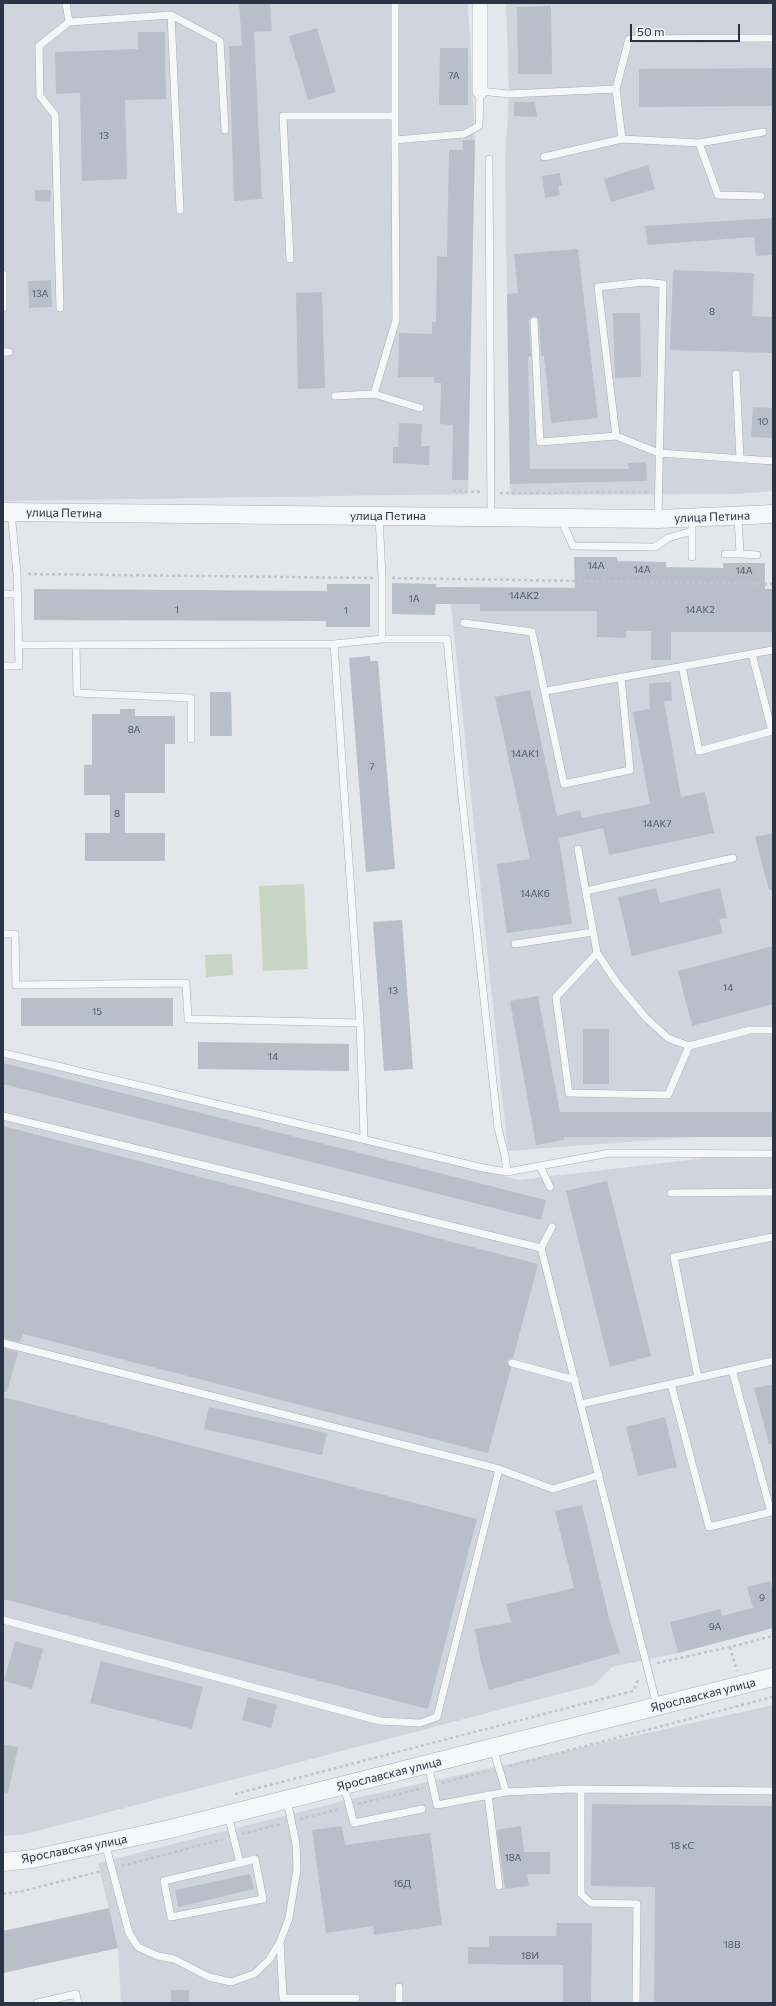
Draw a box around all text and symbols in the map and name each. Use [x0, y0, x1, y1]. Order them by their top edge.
scale bar [632, 16, 742, 42]
text: 50 m [637, 24, 665, 38]
house number: 7А [448, 70, 460, 82]
house number: 13 [99, 130, 109, 142]
house number: 13А [32, 288, 48, 300]
house number: 8 [709, 306, 715, 318]
house number: 10 [758, 416, 768, 428]
street label: улица Петина [26, 505, 102, 521]
street label: улица Петина [674, 508, 750, 526]
street label: улица Петина [350, 509, 426, 523]
house number: 14А [587, 560, 605, 572]
house number: 14А [633, 564, 651, 576]
house number: 14А [735, 565, 753, 577]
house number: 14АК2 [509, 590, 539, 602]
house number: 1А [408, 593, 420, 605]
house number: 1 [175, 604, 179, 616]
house number: 14АК2 [685, 604, 715, 616]
house number: 1 [344, 605, 348, 617]
house number: 8А [128, 724, 140, 736]
house number: 14АК1 [511, 748, 539, 760]
house number: 7 [369, 761, 375, 773]
house number: 8 [114, 808, 120, 820]
house number: 14АК7 [642, 818, 672, 830]
house number: 14АК6 [520, 888, 550, 900]
house number: 14 [723, 982, 733, 994]
house number: 13 [388, 985, 398, 997]
house number: 15 [92, 1006, 102, 1018]
house number: 14 [268, 1051, 278, 1063]
house number: 9 [759, 1592, 765, 1604]
house number: 9А [709, 1621, 721, 1633]
street label: Ярославская улица [649, 1675, 757, 1715]
street label: Ярославская улица [335, 1754, 443, 1794]
street label: Ярославская улица [20, 1832, 128, 1866]
house number: 18 кС [670, 1840, 694, 1852]
house number: 18А [504, 1852, 522, 1864]
house number: 16Д [393, 1878, 411, 1890]
house number: 18В [724, 1939, 740, 1951]
house number: 18И [521, 1950, 539, 1962]

